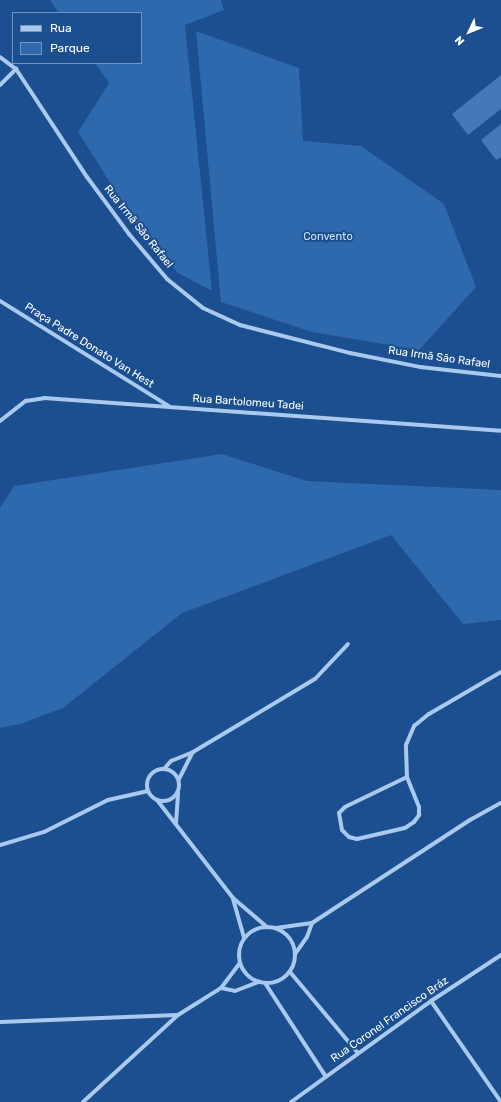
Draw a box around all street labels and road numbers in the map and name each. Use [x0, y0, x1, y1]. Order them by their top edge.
street label: Rua Irmã São Rafael [101, 183, 175, 271]
street label: Praça Padre Donato Van Hest [22, 301, 156, 391]
street label: Rua Irmã São Rafael [387, 344, 491, 372]
street label: Rua Bartolomeu Tadei [192, 393, 304, 413]
street label: Rua Coronel Francisco Bráz [329, 974, 451, 1066]

